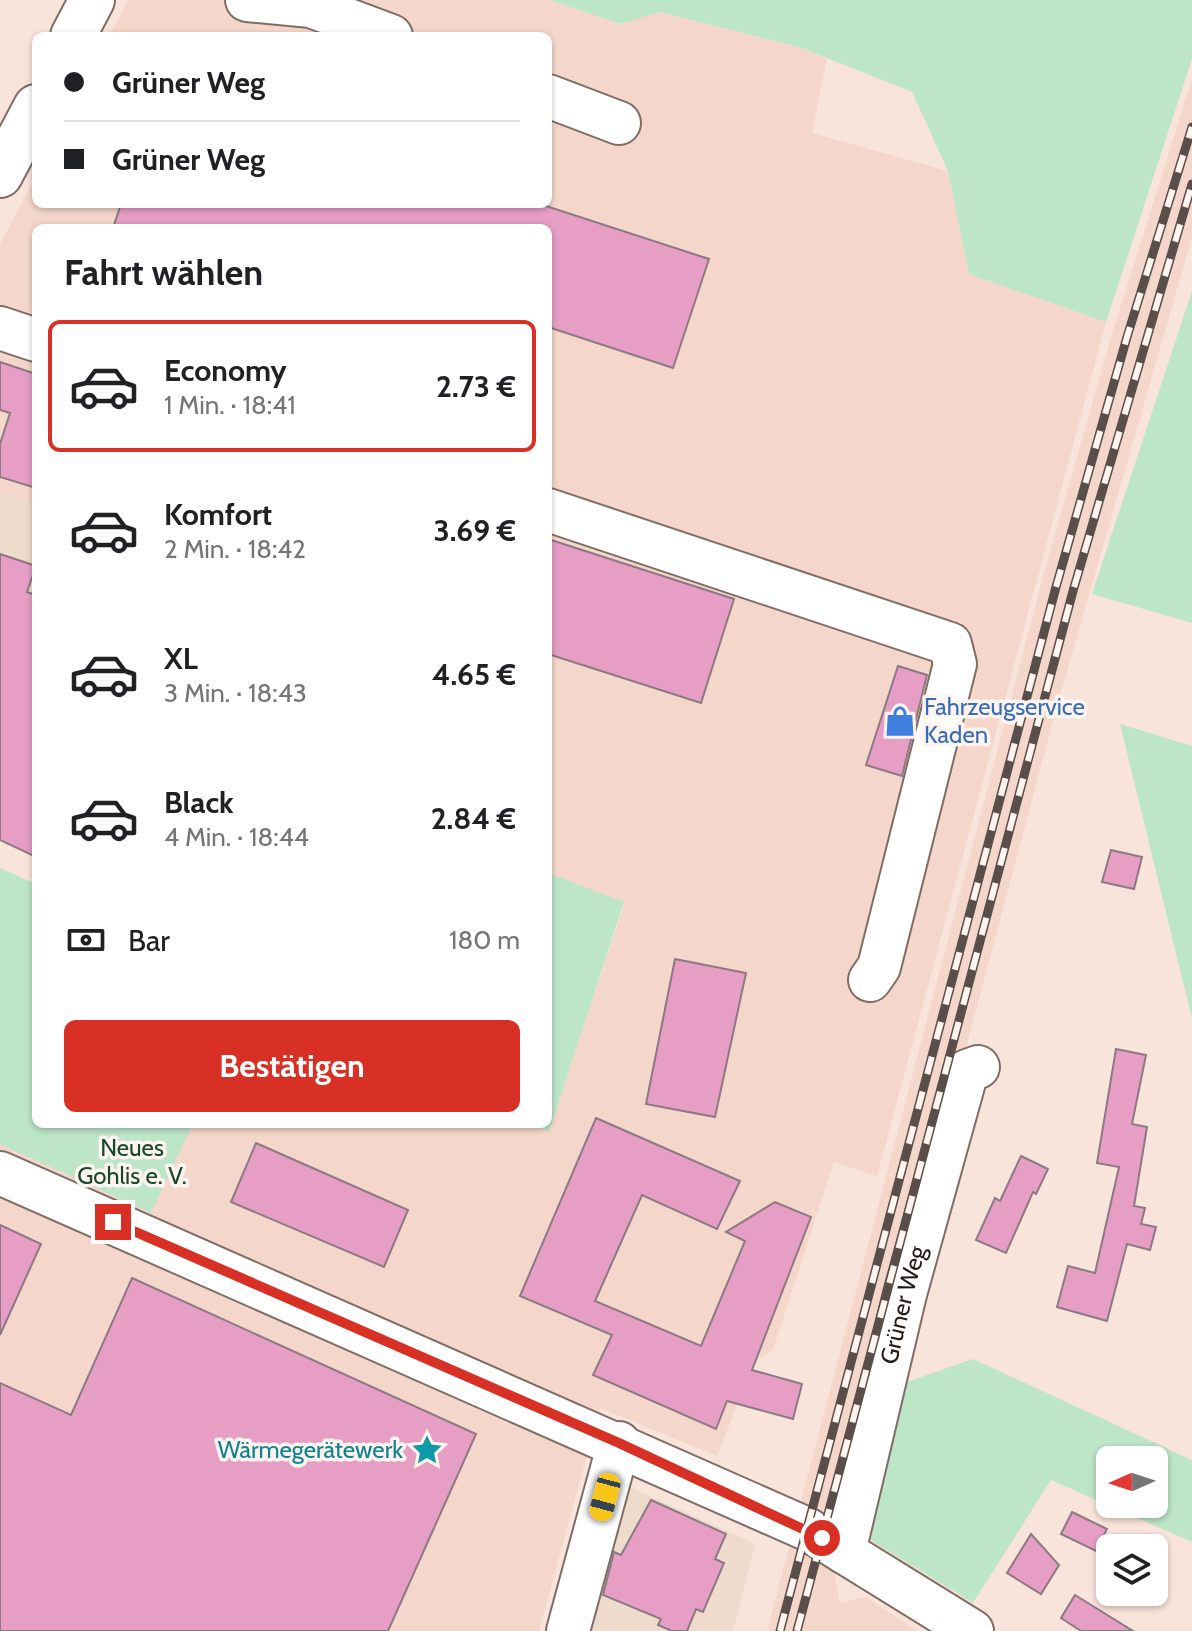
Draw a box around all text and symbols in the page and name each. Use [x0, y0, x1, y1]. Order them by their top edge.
text: Grüner Weg [112, 64, 265, 101]
text: Grüner Weg [112, 141, 265, 178]
text: Fahrt wählen [64, 250, 263, 294]
icon: car [68, 350, 140, 422]
text: Economy [164, 352, 287, 389]
text: 2.73 € [436, 368, 516, 405]
text: 1 Min. · 18:41 [164, 389, 296, 421]
icon: car [68, 494, 140, 566]
text: Komfort [164, 496, 272, 533]
text: 3.69 € [433, 512, 516, 549]
text: 2 Min. · 18:42 [164, 533, 306, 565]
icon: car [68, 638, 140, 710]
text: XL [164, 640, 198, 677]
text: 4.65 € [432, 656, 516, 693]
text: 3 Min. · 18:43 [164, 677, 307, 709]
place label: Fahrzeugservice Kaden [924, 692, 1085, 749]
shop icon: Fahrzeugservice Kaden [883, 704, 917, 738]
icon: car [68, 782, 140, 854]
text: Black [164, 784, 234, 821]
text: 2.84 € [431, 800, 516, 837]
text: 4 Min. · 18:44 [164, 821, 309, 853]
icon: cash [64, 918, 108, 962]
text: Bar [128, 922, 170, 959]
text: 180 m [449, 924, 520, 956]
button: Bestätigen [64, 1020, 520, 1112]
park label: Neues Gohlis e. V. [77, 1133, 187, 1190]
route end [95, 1204, 131, 1240]
street label: Grüner Weg [874, 1241, 932, 1367]
place icon: Wärmegerätewerk [410, 1433, 444, 1467]
place label: Wärmegerätewerk [218, 1435, 403, 1464]
north arrow [1096, 1446, 1168, 1518]
map controls [1096, 1446, 1168, 1606]
car [587, 1471, 623, 1523]
route start [804, 1520, 840, 1556]
button: layers [1096, 1534, 1168, 1606]

